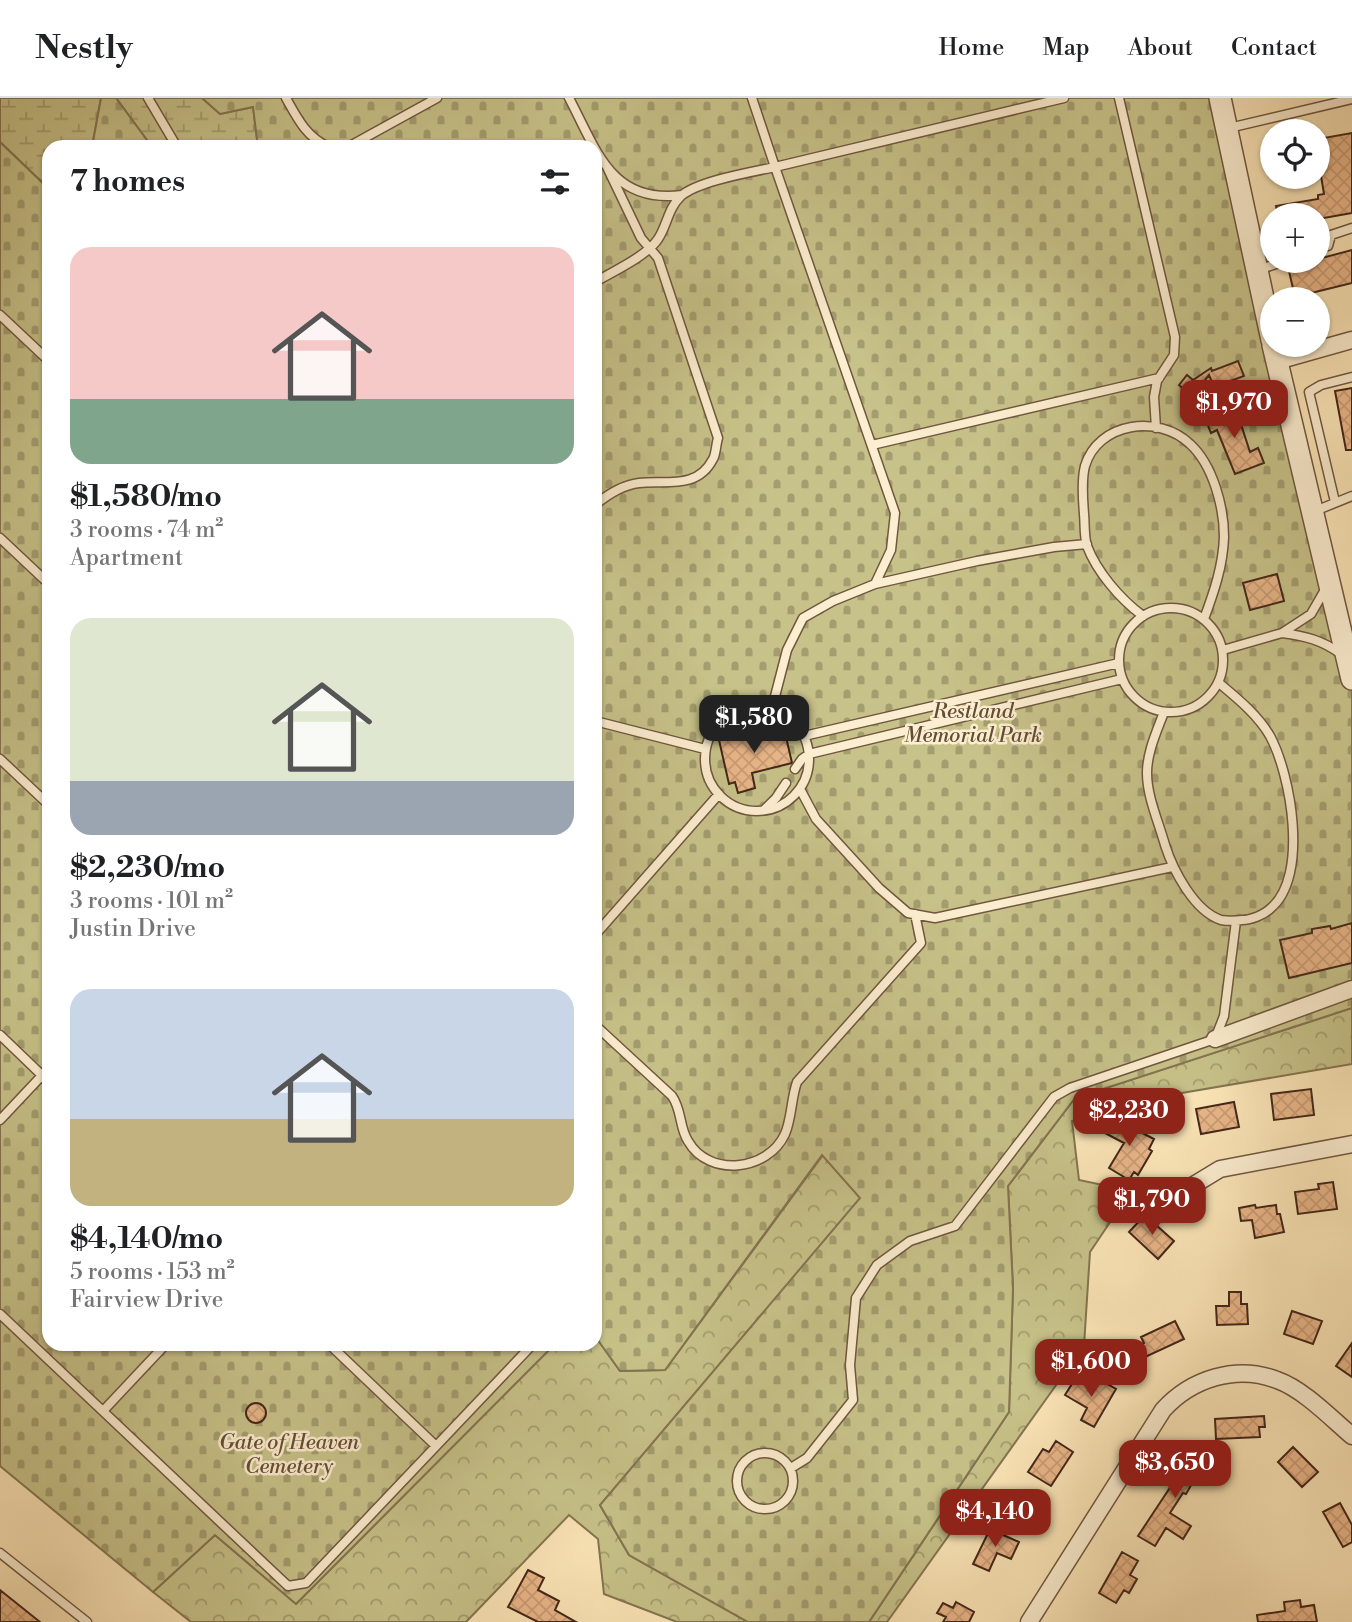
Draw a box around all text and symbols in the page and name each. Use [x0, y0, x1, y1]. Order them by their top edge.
text: Nestly [35, 28, 133, 69]
text: Home [939, 33, 1004, 63]
text: Map [1042, 33, 1090, 63]
text: About [1128, 33, 1193, 63]
text: Contact [1231, 33, 1317, 63]
map controls [1260, 119, 1330, 357]
button: locate [1260, 119, 1330, 189]
text: 7 homes [70, 163, 185, 201]
icon: filters [536, 163, 574, 201]
button: + [1260, 203, 1330, 273]
button: − [1260, 287, 1330, 357]
icon: home [259, 293, 385, 419]
pin: $1,970 [1177, 380, 1291, 440]
text: $1,970 [1196, 389, 1272, 417]
text: $1,580/mo [70, 478, 222, 516]
text: 3 rooms · 74 m² [70, 516, 223, 544]
text: Apartment [70, 544, 183, 572]
icon: home [259, 664, 385, 790]
pin: $1,580 [697, 696, 811, 755]
park label: Restland Memorial Park [904, 699, 1042, 749]
text: $1,580 [715, 704, 793, 732]
text: $2,230/mo [70, 849, 225, 887]
text: 3 rooms · 101 m² [70, 887, 233, 915]
text: Justin Drive [70, 915, 196, 943]
icon: home [259, 1035, 385, 1161]
pin: $2,230 [1072, 1088, 1186, 1148]
text: $2,230 [1089, 1097, 1169, 1125]
pin: $1,790 [1095, 1178, 1209, 1237]
text: $1,790 [1114, 1186, 1190, 1214]
text: $4,140/mo [70, 1220, 223, 1258]
text: 5 rooms · 153 m² [70, 1258, 235, 1286]
text: Fairview Drive [70, 1286, 223, 1314]
pin: $1,600 [1034, 1340, 1148, 1399]
text: $1,600 [1051, 1348, 1131, 1376]
park label: Gate of Heaven Cemetery [219, 1430, 359, 1480]
pin: $3,650 [1118, 1440, 1232, 1500]
text: $3,650 [1135, 1449, 1215, 1477]
pin: $4,140 [938, 1490, 1052, 1549]
text: $4,140 [956, 1498, 1034, 1526]

